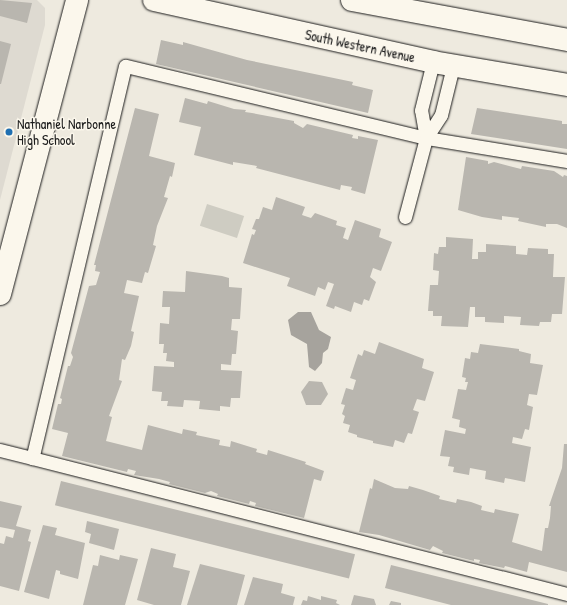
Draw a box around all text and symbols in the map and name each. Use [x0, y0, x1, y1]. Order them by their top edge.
street label: South Western Avenue [303, 26, 417, 66]
place label: Nathaniel Narbonne High School [17, 116, 116, 148]
marker: Nathaniel Narbonne High School [4, 127, 14, 137]

